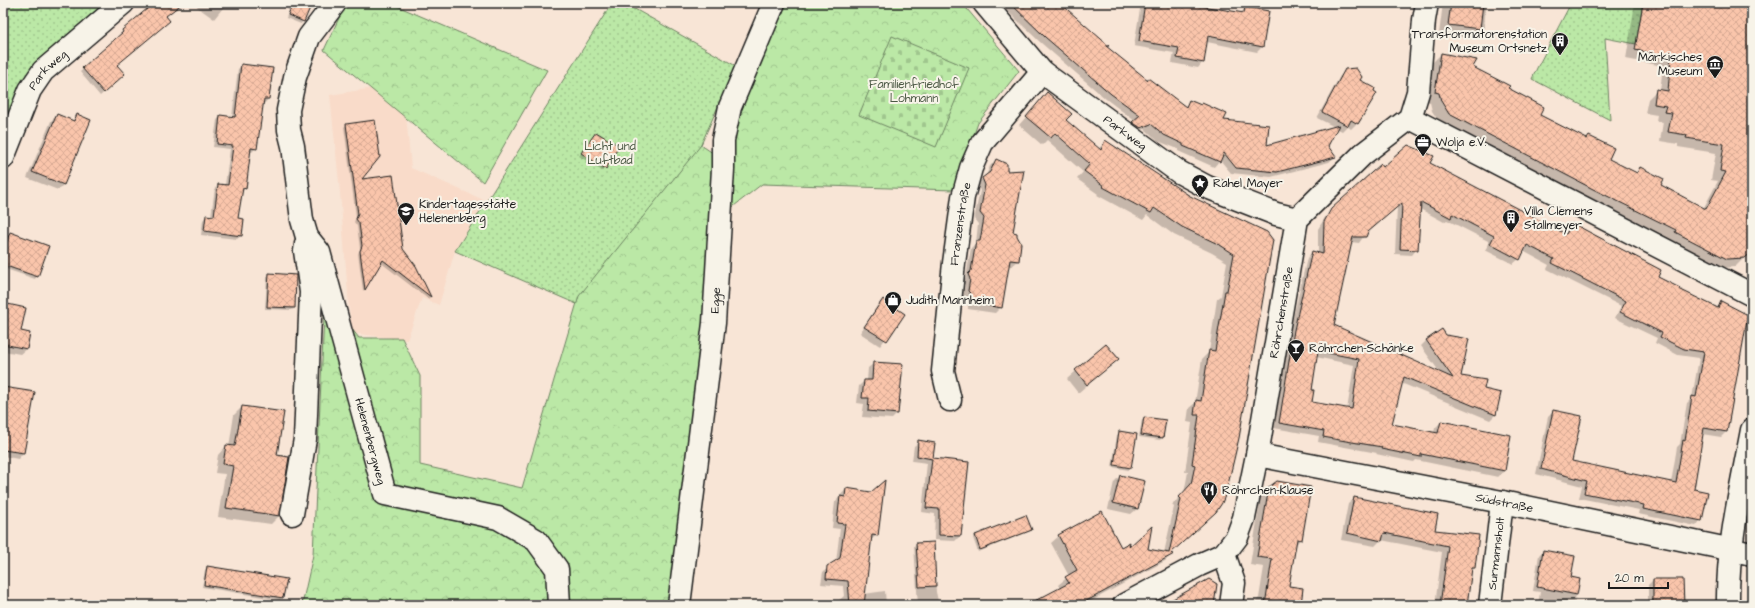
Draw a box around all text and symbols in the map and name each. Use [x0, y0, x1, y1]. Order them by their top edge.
place label: Transformatorenstation Museum Ortsnetz [1412, 26, 1547, 57]
building icon: Transformatorenstation Museum Ortsnetz [1550, 31, 1570, 56]
street label: Parkweg [24, 46, 71, 94]
place label: Märkisches Museum [1638, 49, 1703, 80]
museum icon: Märkisches Museum [1705, 54, 1725, 79]
park label: Familienfriedhof Lohmann [869, 76, 960, 107]
street label: Parkweg [1100, 111, 1150, 156]
office icon: Wolja e.V. [1413, 132, 1433, 157]
place label: Wolja e.V. [1436, 134, 1487, 151]
park label: Licht und Luftbad [584, 138, 636, 169]
place icon: Rahel Mayer [1190, 173, 1210, 198]
place label: Rahel Mayer [1213, 175, 1283, 193]
street label: Franzenstraße [946, 180, 976, 267]
place label: Kindertagesstätte Helenenberg [419, 196, 517, 228]
school or university icon: Kindertagesstätte Helenenberg [396, 201, 416, 226]
place label: Villa Clemens Stallmeyer [1524, 203, 1593, 235]
building icon: Villa Clemens Stallmeyer [1501, 208, 1521, 233]
street label: Röhrchenstraße [1266, 265, 1298, 359]
street label: Egge [707, 286, 726, 314]
shop icon: Judith Mannheim [883, 290, 903, 315]
place label: Judith Mannheim [906, 292, 994, 309]
bar icon: Röhrchen-Schänke [1286, 338, 1306, 363]
place label: Röhrchen-Schänke [1309, 340, 1414, 357]
street label: Helenenbergweg [350, 396, 390, 487]
restaurant icon: Röhrchen-Klause [1199, 480, 1219, 505]
place label: Röhrchen-Klause [1222, 482, 1314, 499]
street label: Südstraße [1474, 489, 1535, 517]
street label: Surmannsholt [1484, 516, 1509, 591]
scale bar [1609, 564, 1668, 590]
text: 20 m [1615, 570, 1644, 587]

